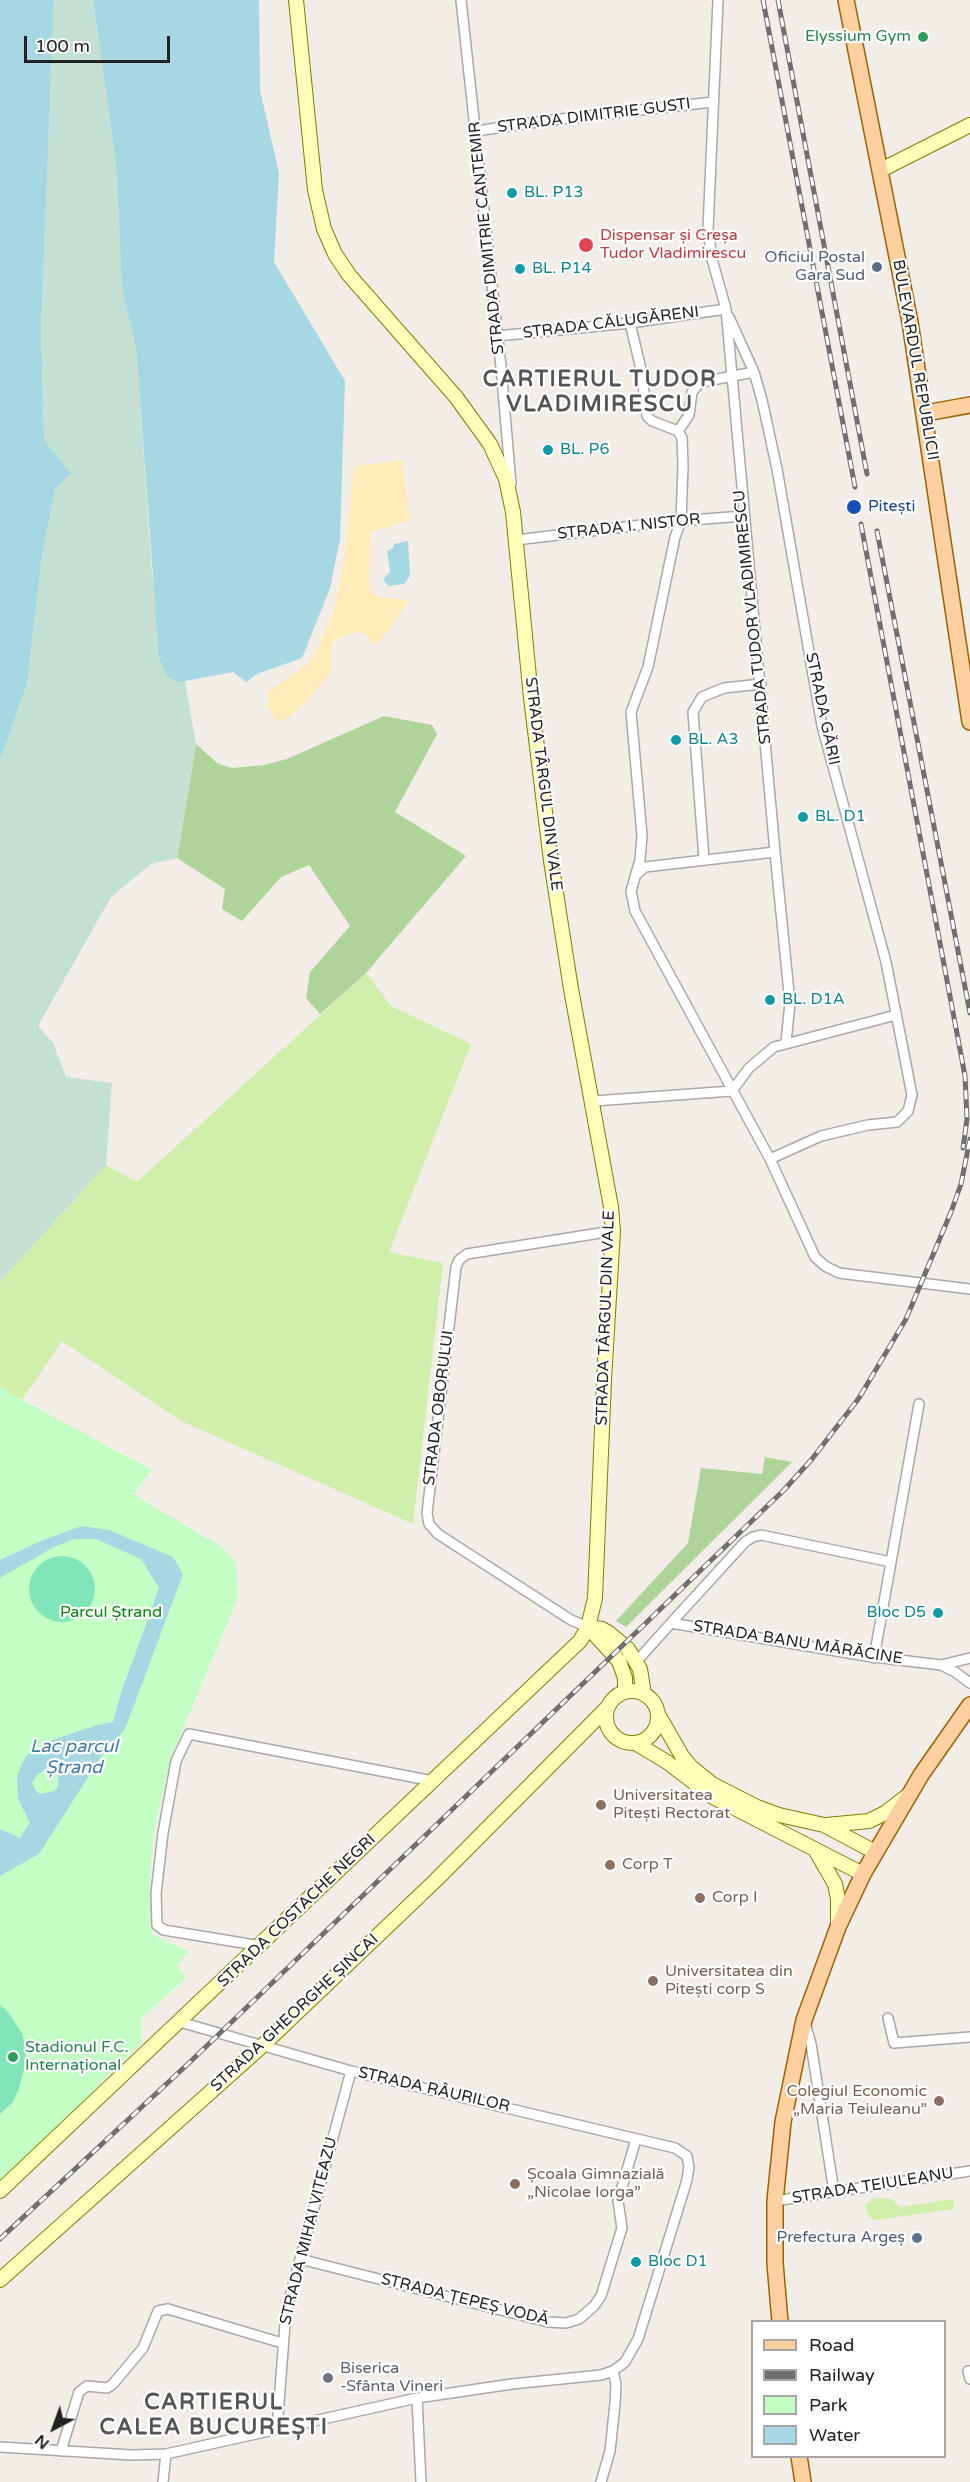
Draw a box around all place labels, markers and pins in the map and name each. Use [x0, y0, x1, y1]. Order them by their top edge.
place label: Elyssium Gym [805, 27, 911, 47]
marker: Elyssium Gym [916, 30, 930, 44]
place label: BL. P13 [524, 183, 583, 203]
marker: BL. P13 [505, 186, 519, 200]
place label: Dispensar și Creșa Tudor Vladimirescu [600, 226, 746, 264]
marker: Dispensar și Creșa Tudor Vladimirescu [577, 236, 595, 254]
place label: Oficiul Postal Gara Sud [764, 248, 865, 286]
place label: BL. P14 [532, 259, 591, 279]
marker: Oficiul Postal Gara Sud [870, 260, 884, 274]
marker: BL. P14 [513, 262, 527, 276]
place label: BL. P6 [560, 440, 609, 460]
marker: BL. P6 [541, 443, 555, 457]
place label: Pitești [868, 497, 915, 517]
marker: Pitești [845, 498, 863, 516]
place label: BL. A3 [688, 730, 739, 750]
marker: BL. A3 [669, 733, 683, 747]
place label: BL. D1 [815, 807, 866, 827]
marker: BL. D1 [796, 810, 810, 824]
place label: BL. D1A [782, 990, 845, 1010]
marker: BL. D1A [763, 993, 777, 1007]
place label: Bloc D5 [867, 1603, 926, 1623]
marker: Bloc D5 [931, 1606, 945, 1620]
place label: Universitatea Pitești Rectorat [613, 1786, 730, 1824]
marker: Universitatea Pitești Rectorat [594, 1798, 608, 1812]
place label: Corp T [622, 1855, 673, 1875]
marker: Corp T [603, 1858, 617, 1872]
place label: Corp I [712, 1888, 758, 1908]
marker: Corp I [693, 1891, 707, 1905]
place label: Universitatea din Pitești corp S [665, 1962, 793, 2000]
marker: Universitatea din Pitești corp S [646, 1974, 660, 1988]
place label: Stadionul F.C. Internațional [25, 2038, 129, 2076]
marker: Stadionul F.C. Internațional [6, 2050, 20, 2064]
place label: Colegiul Economic „Maria Teiuleanu” [787, 2082, 927, 2120]
marker: Colegiul Economic „Maria Teiuleanu” [932, 2094, 946, 2108]
place label: Școala Gimnazială „Nicolae Iorga” [527, 2165, 665, 2203]
marker: Școala Gimnazială „Nicolae Iorga” [508, 2177, 522, 2191]
place label: Prefectura Argeș [777, 2228, 905, 2248]
marker: Prefectura Argeș [910, 2231, 924, 2245]
place label: Bloc D1 [648, 2252, 707, 2272]
marker: Bloc D1 [629, 2255, 643, 2269]
place label: Biserica -Sfânta Vineri [340, 2359, 443, 2397]
marker: Biserica -Sfânta Vineri [321, 2371, 335, 2385]

